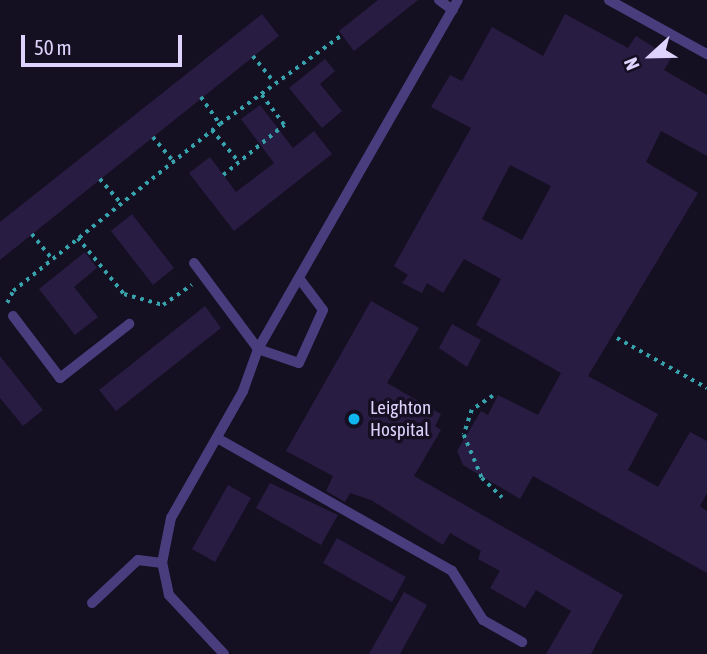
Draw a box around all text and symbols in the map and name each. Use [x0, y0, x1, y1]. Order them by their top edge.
scale bar [24, 21, 186, 65]
north arrow [616, 21, 686, 91]
text: 50 m [34, 35, 72, 59]
text: N [619, 55, 644, 73]
place label: Leighton Hospital [370, 397, 431, 441]
marker: Leighton Hospital [344, 409, 364, 429]

